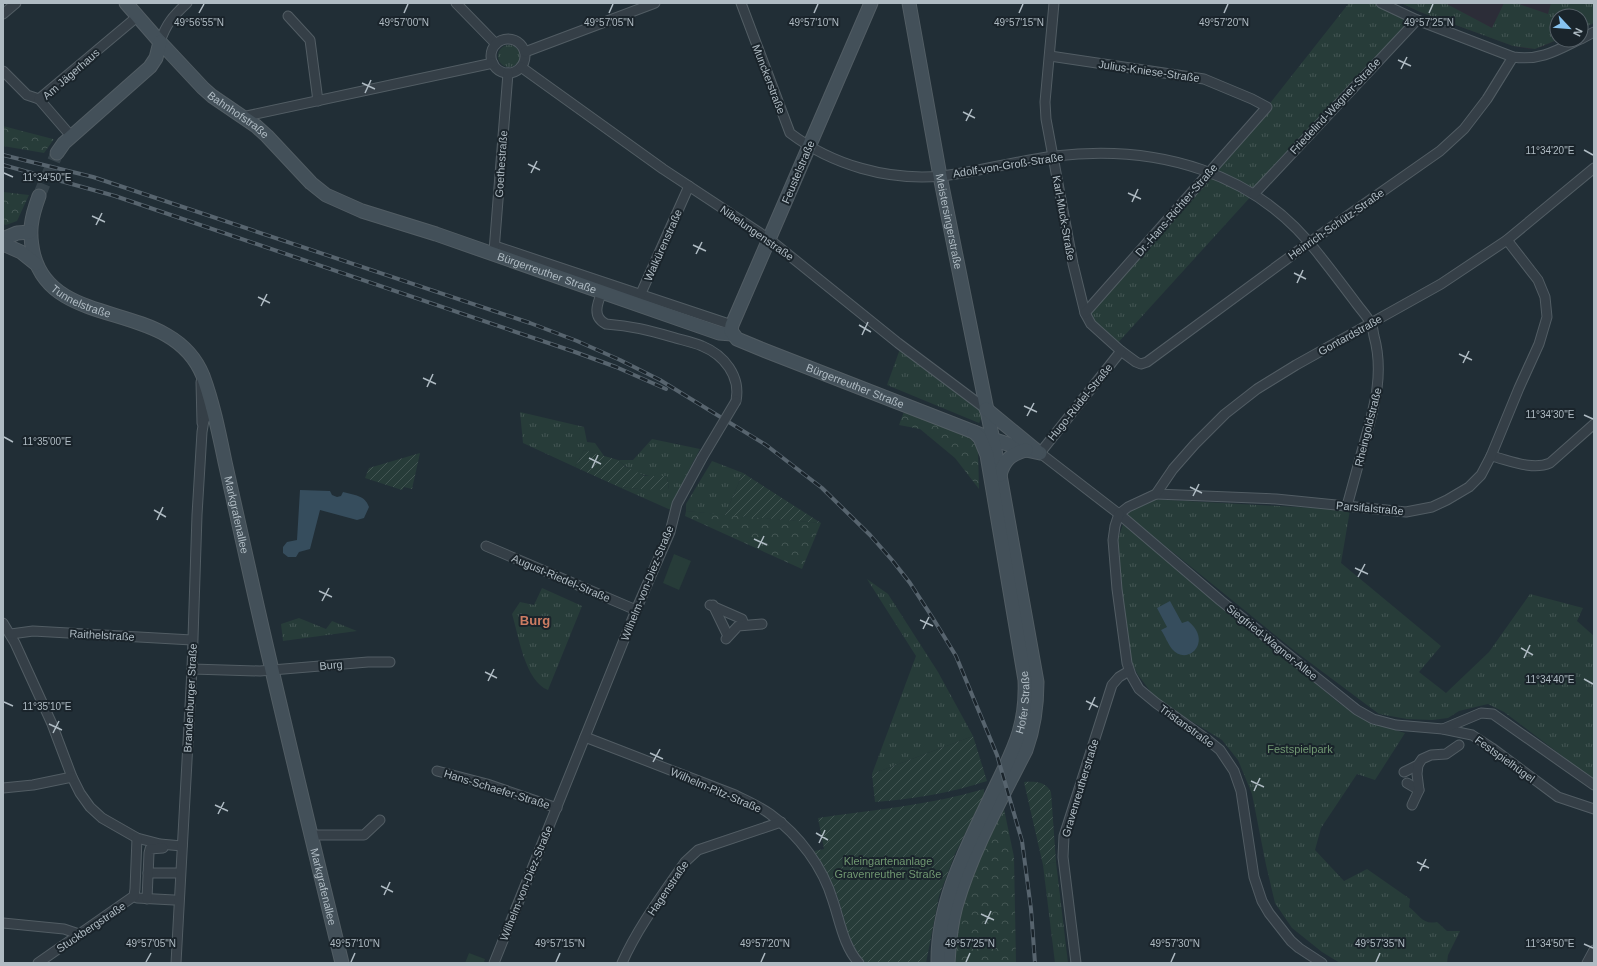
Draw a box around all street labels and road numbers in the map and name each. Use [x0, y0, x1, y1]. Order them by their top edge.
street label: Munckerstraße [750, 43, 788, 115]
street label: Am Jägerhaus [40, 46, 102, 102]
street label: Friedelind-Wagner-Straße [1287, 56, 1383, 156]
street label: Julius-Kniese-Straße [1098, 58, 1200, 84]
street label: Bahnhofstraße [205, 89, 271, 141]
street label: Goethestraße [493, 130, 509, 198]
street label: Feustelstraße [779, 139, 817, 205]
street label: Adolf-von-Groß-Straße [952, 150, 1064, 180]
street label: Dr.-Hans-Richter-Straße [1133, 161, 1219, 259]
street label: Meistersingerstraße [934, 172, 965, 270]
street label: Karl-Muck-Straße [1051, 175, 1077, 261]
street label: Heinrich-Schütz-Straße [1286, 186, 1386, 262]
street label: Nibelungenstraße [718, 203, 796, 263]
street label: Walkürenstraße [642, 207, 684, 283]
street label: Bürgerreuther Straße [496, 250, 598, 296]
street label: Tunnelstraße [49, 282, 112, 320]
street label: Gontardstraße [1316, 313, 1384, 357]
street label: Bürgerreuther Straße [805, 361, 906, 410]
street label: Hugo-Rüdel-Straße [1045, 361, 1115, 443]
street label: Rheingoldstraße [1352, 386, 1384, 468]
street label: Markgrafenallee [222, 475, 251, 555]
street label: Parsifalstraße [1336, 499, 1404, 517]
street label: Wilhelm-von-Diez-Straße [618, 524, 676, 642]
street label: August-Riedel-Straße [510, 552, 612, 604]
street label: Siegfried-Wagner-Allee [1224, 602, 1320, 682]
street label: Raithelstraße [69, 627, 135, 643]
street label: Brandenburger Straße [181, 643, 199, 753]
street label: Burg [319, 658, 343, 672]
street label: Hofer Straße [1013, 670, 1031, 735]
street label: Tristanstraße [1157, 702, 1217, 750]
street label: Festspielhügel [1473, 733, 1537, 785]
street label: Gravenreutherstraße [1059, 737, 1101, 839]
street label: Wilhelm-Pitz-Straße [669, 765, 763, 815]
street label: Hans-Schaefer-Straße [443, 767, 551, 811]
street label: Wilhelm-von-Diez-Straße [497, 824, 555, 942]
street label: Markgrafenallee [308, 847, 339, 927]
street label: Hagenstraße [645, 858, 691, 918]
street label: Stuckbergstraße [54, 899, 128, 955]

